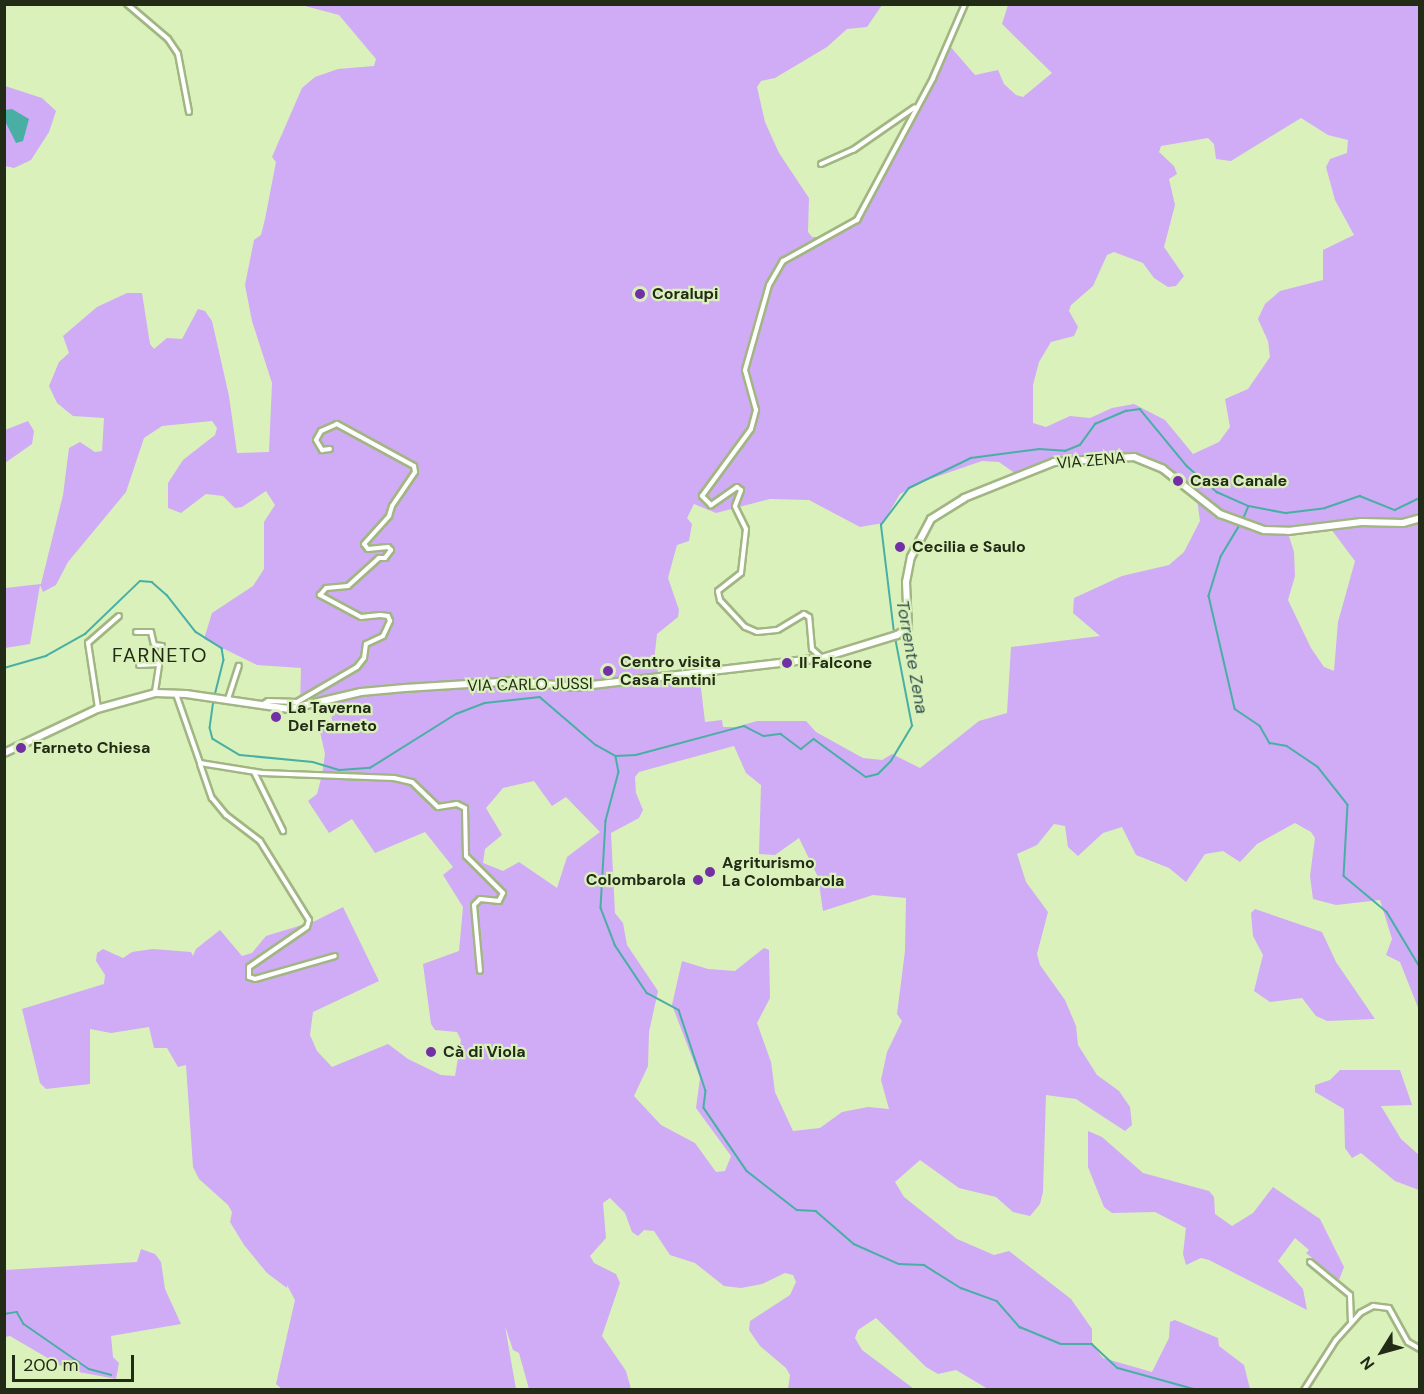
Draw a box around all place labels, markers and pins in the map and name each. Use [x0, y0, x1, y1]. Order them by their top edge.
place label: Coralupi [652, 284, 718, 304]
marker: Coralupi [633, 287, 647, 301]
place label: Casa Canale [1190, 471, 1287, 491]
marker: Casa Canale [1171, 474, 1185, 488]
place label: Cecilia e Saulo [912, 537, 1026, 557]
marker: Cecilia e Saulo [893, 540, 907, 554]
place label: Centro visita Casa Fantini [620, 652, 721, 690]
place label: Il Falcone [799, 653, 872, 673]
marker: Il Falcone [780, 656, 794, 670]
marker: Centro visita Casa Fantini [601, 664, 615, 678]
place label: La Taverna Del Farneto [288, 698, 377, 736]
marker: La Taverna Del Farneto [269, 710, 283, 724]
place label: Farneto Chiesa [33, 738, 150, 758]
marker: Farneto Chiesa [14, 741, 28, 755]
place label: Agriturismo La Colombarola [722, 853, 844, 891]
marker: Agriturismo La Colombarola [703, 865, 717, 879]
place label: Colombarola [586, 870, 686, 890]
marker: Colombarola [691, 873, 705, 887]
place label: Cà di Viola [443, 1042, 526, 1062]
marker: Cà di Viola [424, 1045, 438, 1059]

